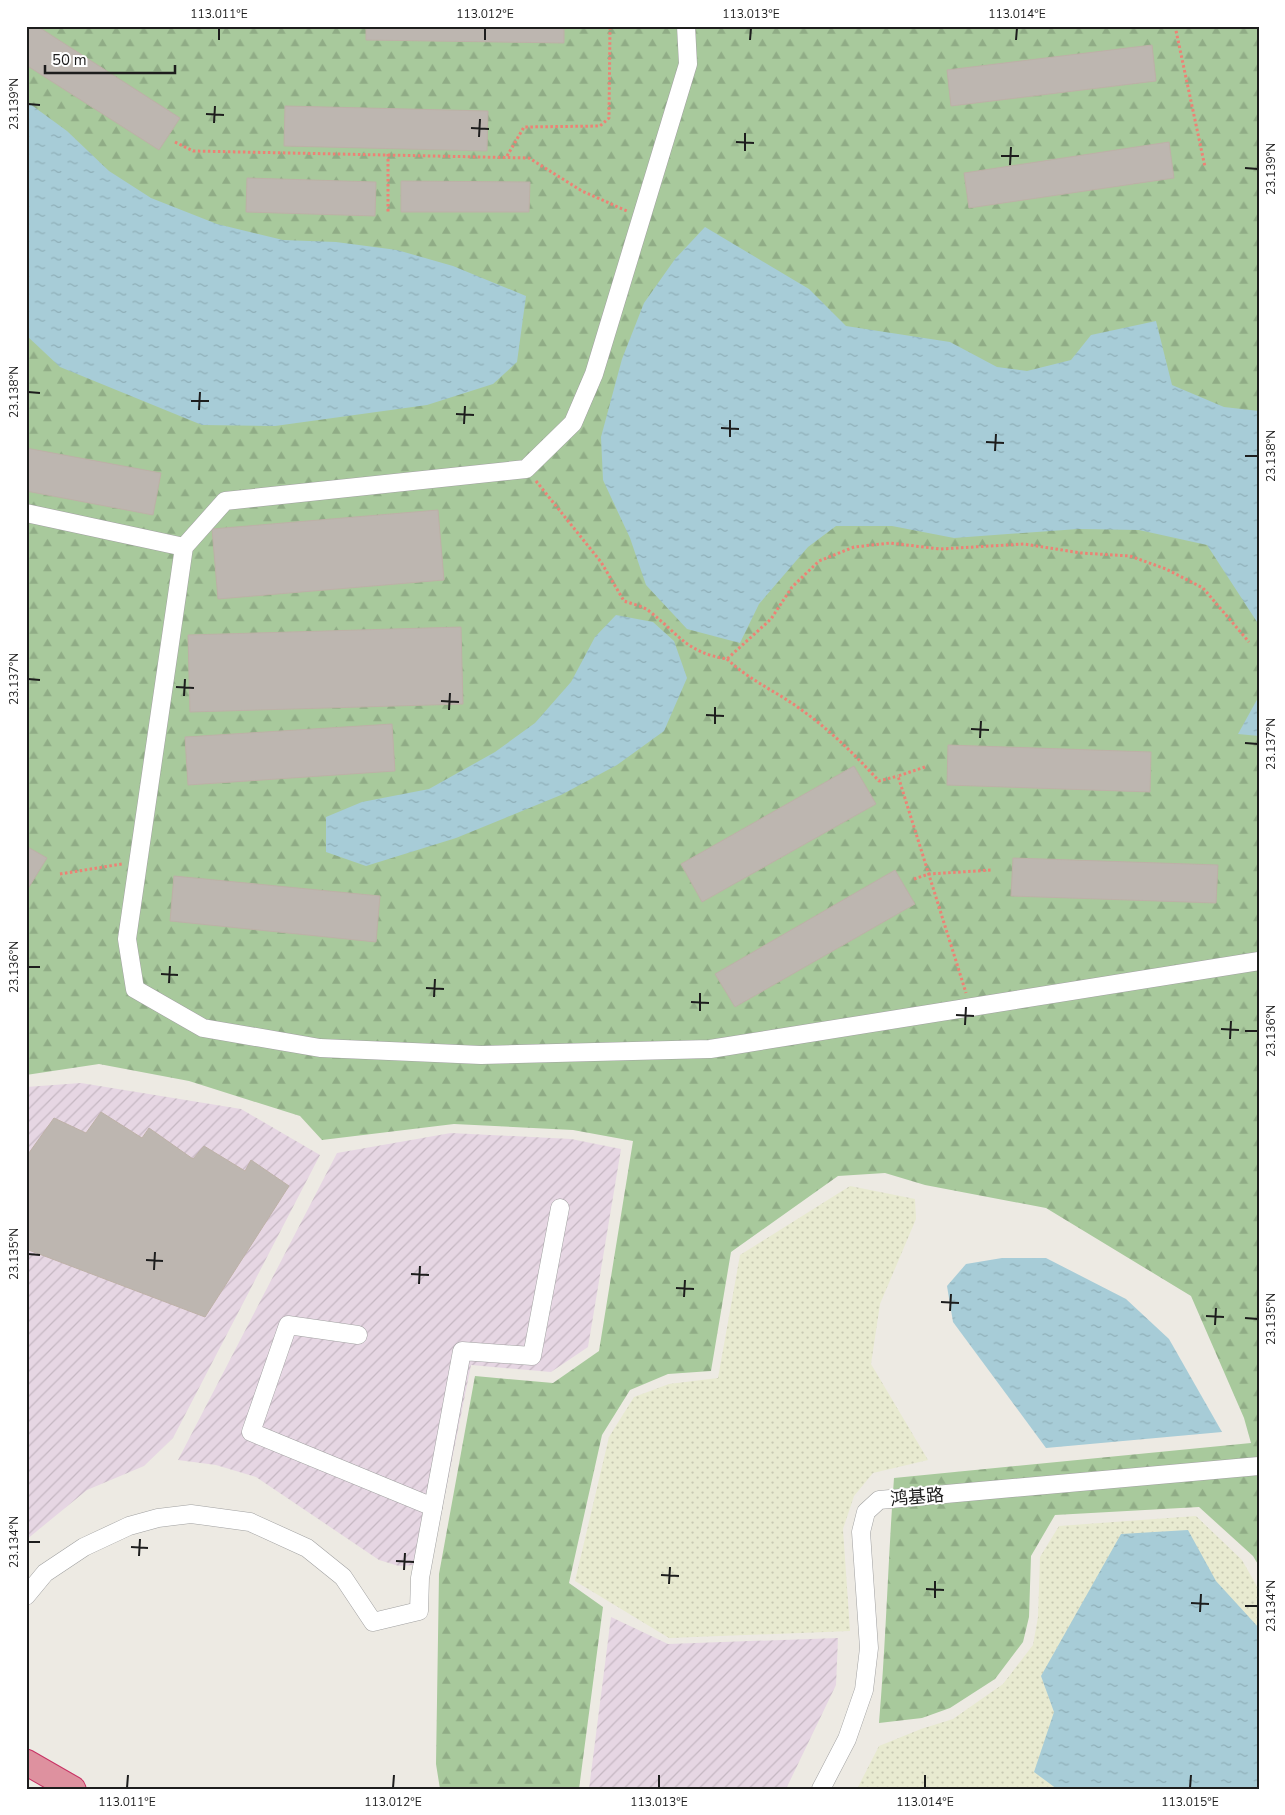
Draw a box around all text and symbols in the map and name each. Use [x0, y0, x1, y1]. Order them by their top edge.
text: 113.011°E [190, 6, 248, 22]
text: 113.012°E [456, 6, 514, 22]
text: 113.013°E [722, 6, 780, 22]
text: 113.014°E [988, 6, 1046, 22]
scale bar [45, 42, 175, 74]
text: 50 m [52, 50, 87, 70]
text: 23.139°N [6, 78, 22, 130]
text: 23.139°N [1263, 143, 1279, 195]
text: 23.138°N [6, 366, 22, 418]
text: 23.138°N [1263, 430, 1279, 482]
text: 23.137°N [6, 653, 22, 705]
text: 23.137°N [1263, 718, 1279, 770]
text: 23.136°N [6, 941, 22, 993]
text: 23.136°N [1263, 1005, 1279, 1057]
text: 23.135°N [6, 1228, 22, 1280]
text: 23.135°N [1263, 1293, 1279, 1345]
street label: 鸿基路 [889, 1483, 945, 1511]
text: 23.134°N [6, 1516, 22, 1568]
text: 23.134°N [1263, 1580, 1279, 1632]
text: 113.011°E [98, 1794, 156, 1810]
text: 113.012°E [364, 1794, 422, 1810]
text: 113.013°E [630, 1794, 688, 1810]
text: 113.014°E [896, 1794, 954, 1810]
text: 113.015°E [1161, 1794, 1219, 1810]

